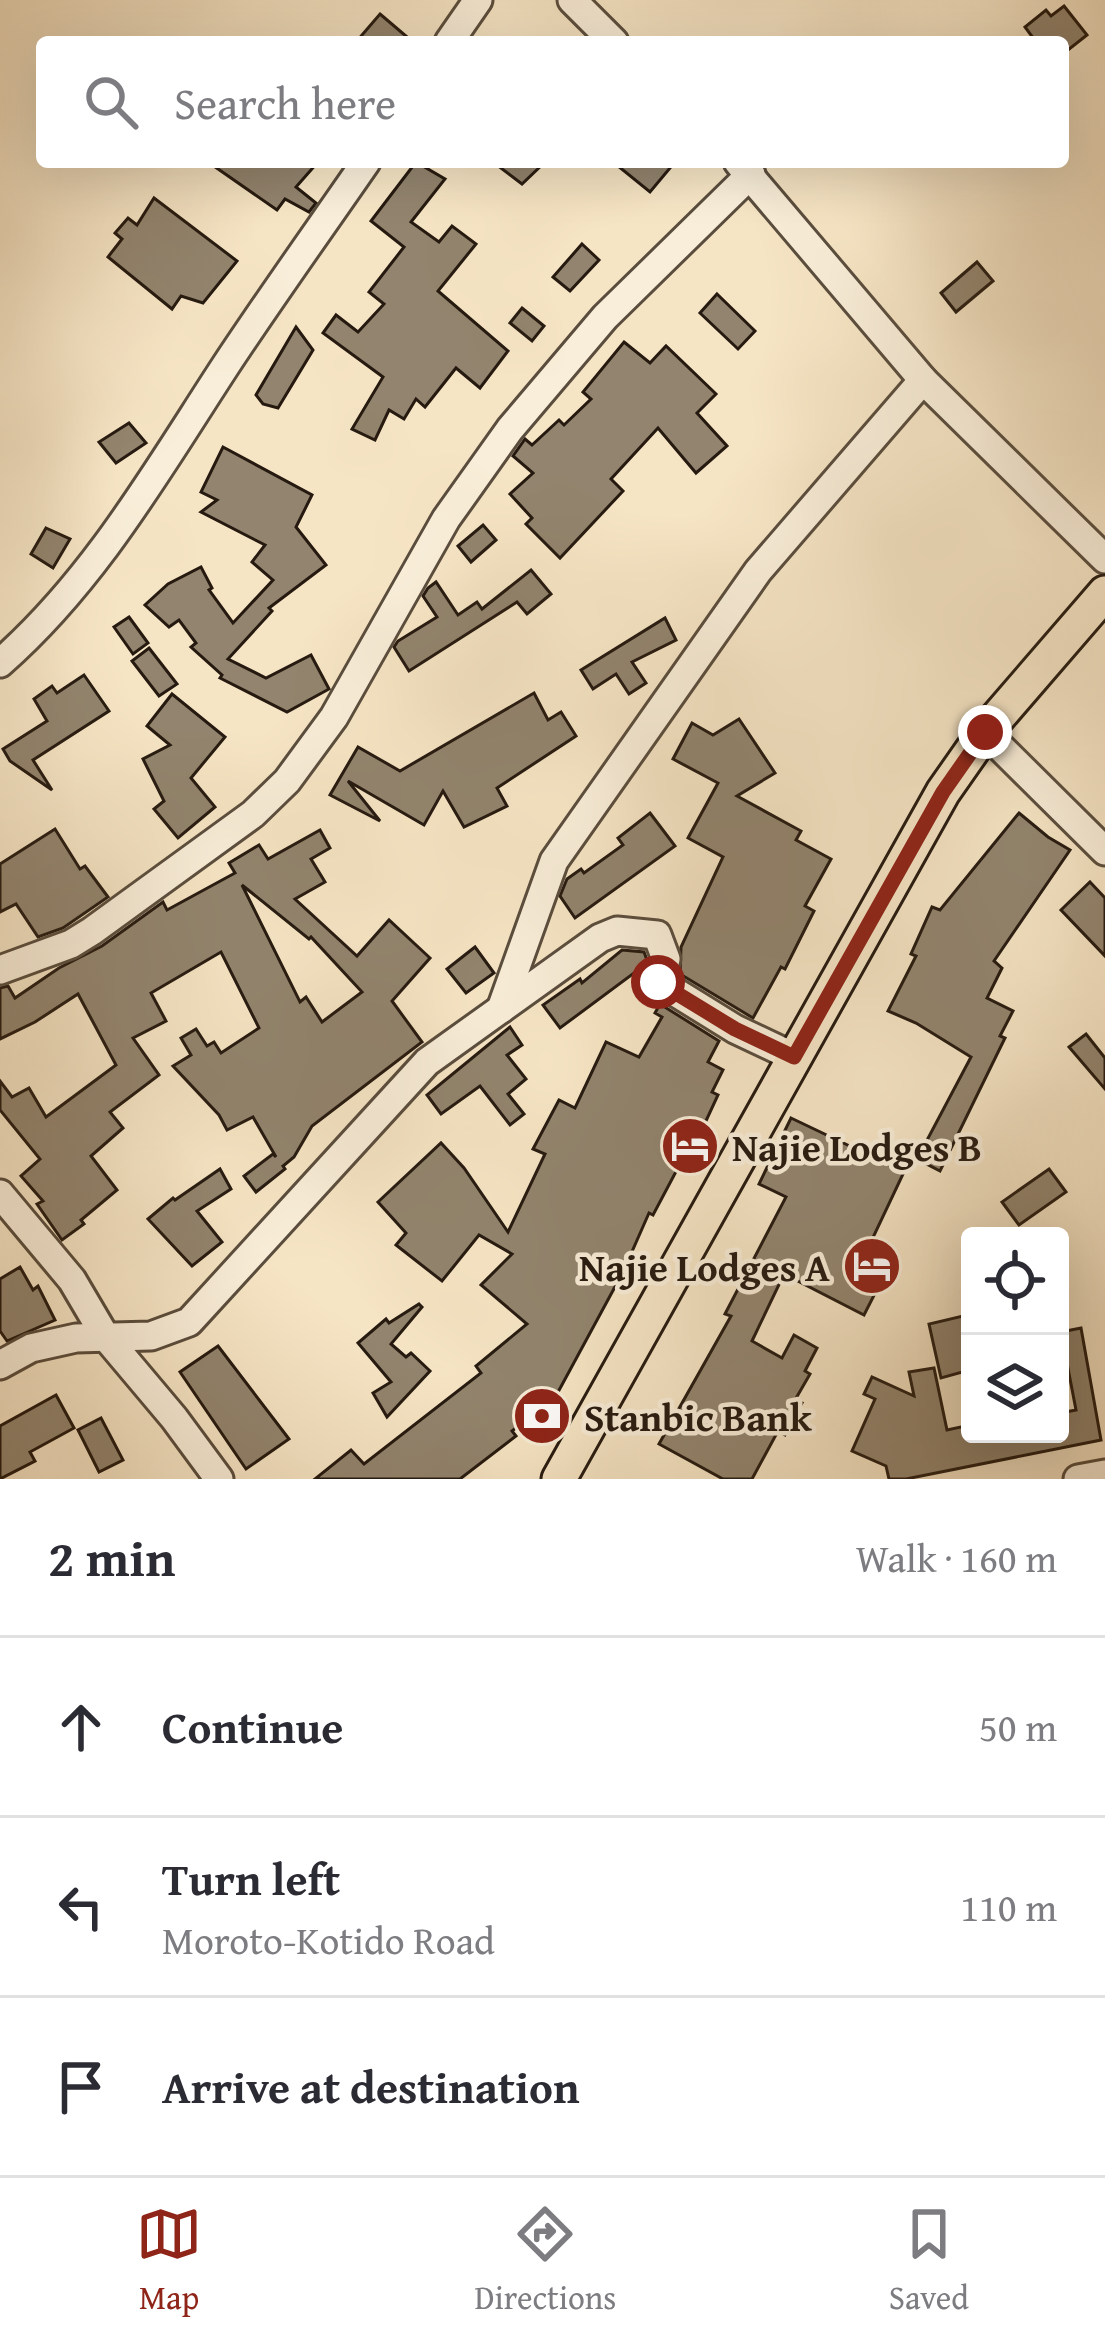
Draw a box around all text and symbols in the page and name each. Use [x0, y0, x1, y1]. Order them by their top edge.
search box [36, 36, 1069, 168]
icon: search [78, 69, 144, 135]
text: Search here [174, 70, 396, 135]
route end [958, 705, 1012, 759]
route start [631, 955, 685, 1009]
hotel icon: Najie Lodges B [659, 1115, 721, 1177]
place label: Najie Lodges B [732, 1118, 982, 1175]
map controls [961, 1227, 1069, 1443]
button: locate [961, 1227, 1069, 1335]
hotel icon: Najie Lodges A [841, 1235, 903, 1297]
place label: Najie Lodges A [579, 1238, 830, 1295]
button: layers [961, 1335, 1069, 1443]
bank icon: Stanbic Bank [511, 1385, 573, 1447]
place label: Stanbic Bank [584, 1388, 812, 1445]
text: 2 min [48, 1520, 175, 1595]
text: Walk · 160 m [856, 1529, 1057, 1586]
icon: ahead [48, 1694, 114, 1760]
text: Continue [162, 1694, 343, 1759]
text: 50 m [979, 1698, 1057, 1755]
text: Turn left [162, 1846, 340, 1911]
icon: left [48, 1874, 114, 1940]
text: 110 m [960, 1878, 1057, 1935]
text: Moroto-Kotido Road [162, 1911, 495, 1968]
icon: arrive [48, 2054, 114, 2120]
text: Arrive at destination [162, 2054, 580, 2119]
tab: Map [136, 2201, 202, 2321]
tab: Directions [475, 2201, 616, 2321]
tab: Saved [889, 2201, 969, 2321]

